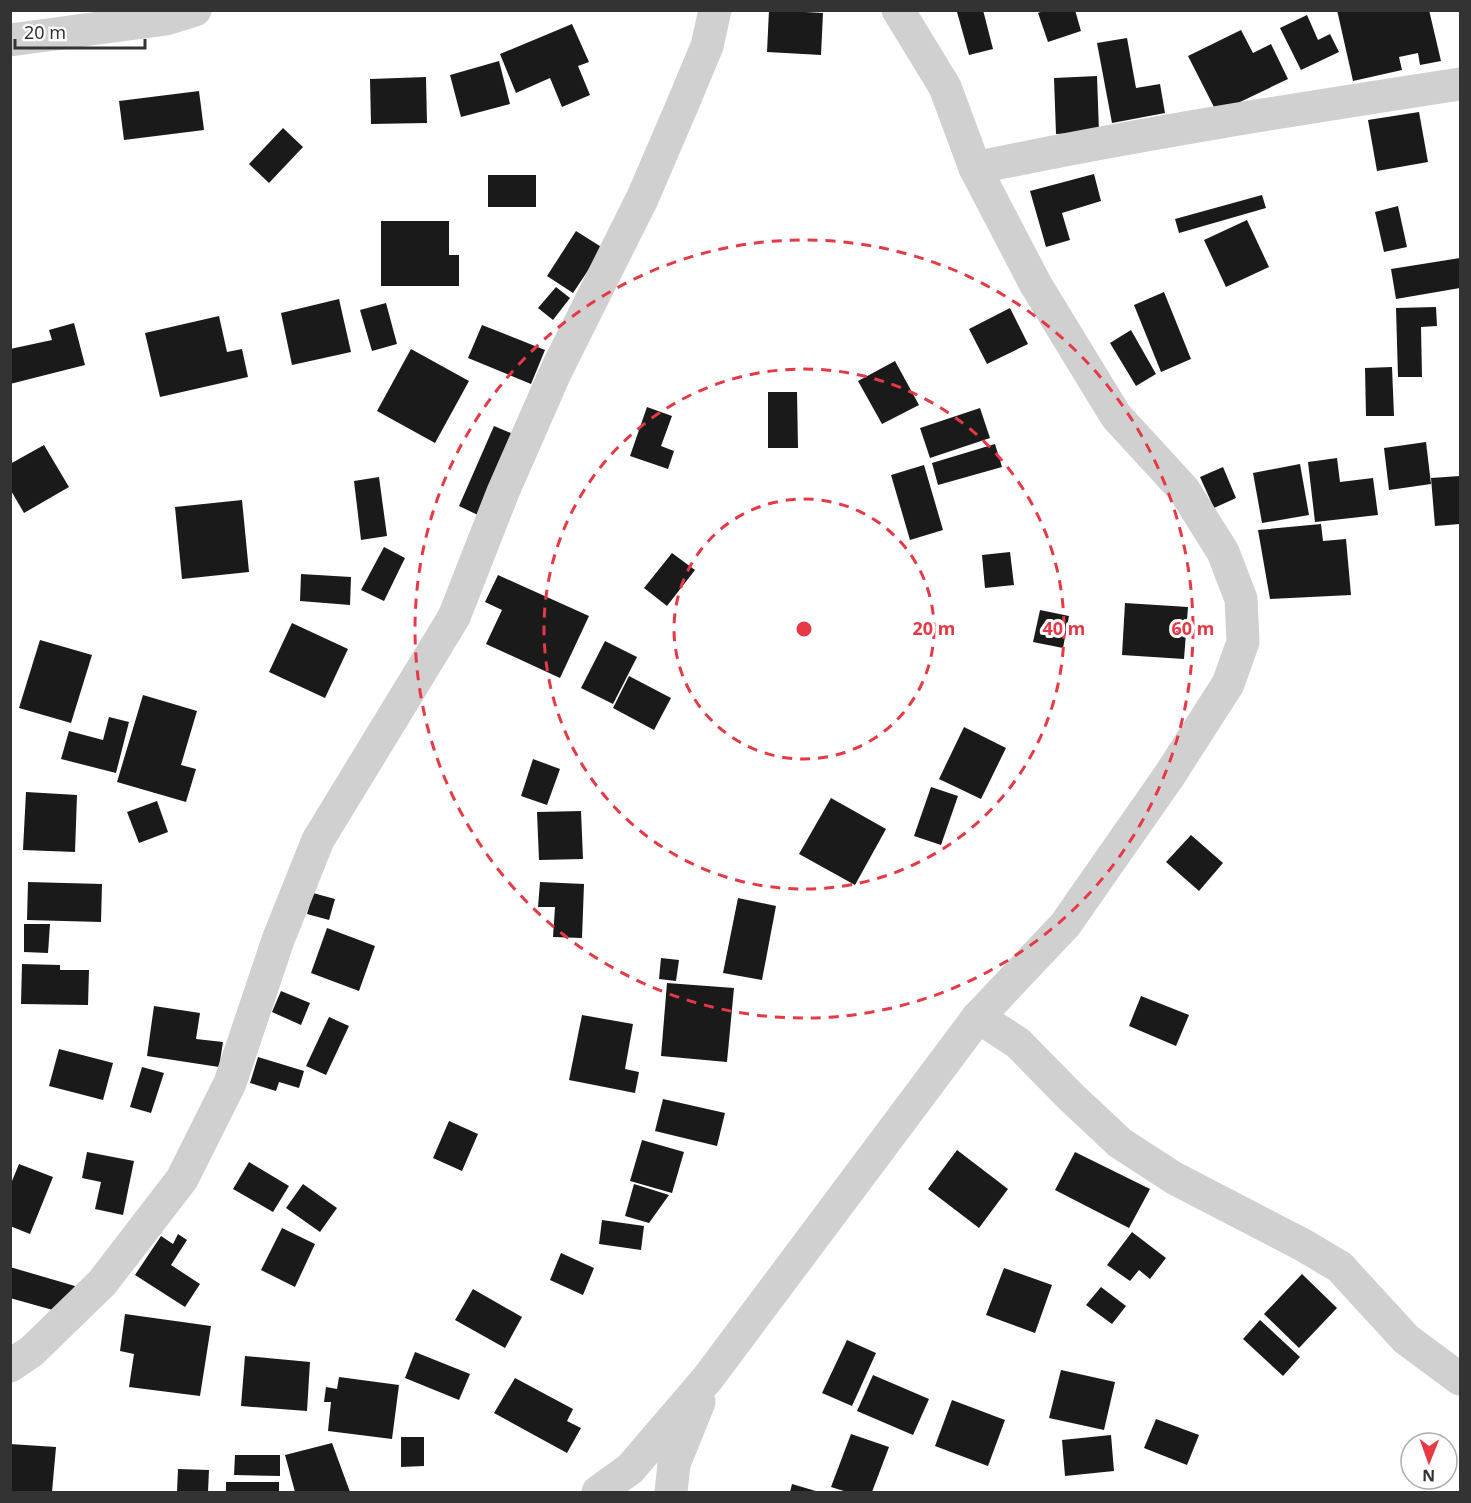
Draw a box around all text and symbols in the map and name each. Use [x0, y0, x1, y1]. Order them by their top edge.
scale bar [15, 12, 146, 50]
text: 20 m [24, 20, 66, 44]
text: 20 m [913, 616, 955, 640]
text: 40 m [1043, 616, 1085, 640]
text: 60 m [1172, 616, 1214, 640]
centre of rings [794, 619, 814, 639]
north arrow [1399, 1431, 1459, 1491]
text: N [1422, 1465, 1435, 1487]

